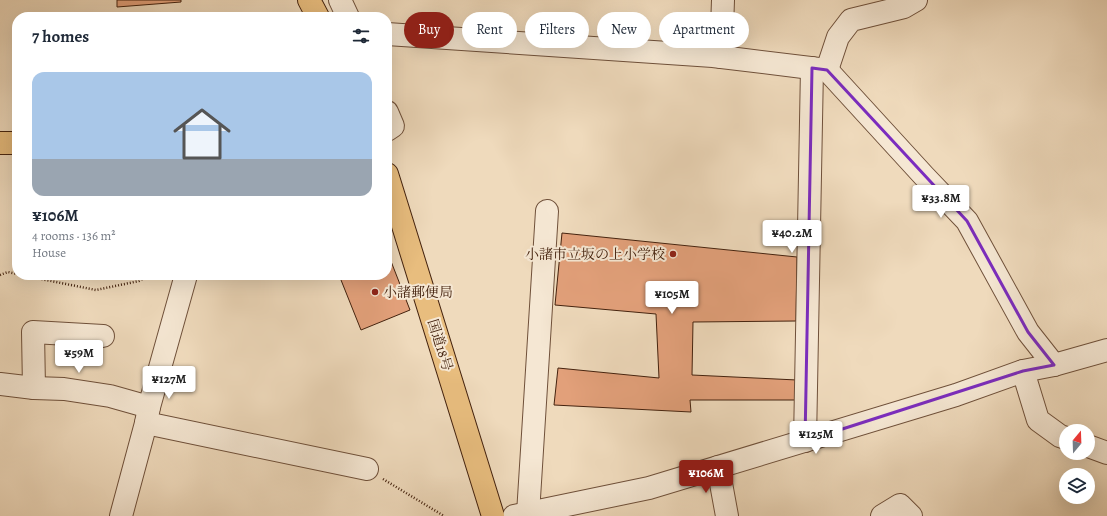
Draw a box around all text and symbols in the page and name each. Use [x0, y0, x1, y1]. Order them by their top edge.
chip: Buy [404, 12, 454, 48]
chip: Rent [462, 12, 517, 48]
chip: Filters [525, 12, 589, 48]
chip: New [597, 12, 651, 48]
chip: Apartment [659, 12, 749, 48]
text: 7 homes [32, 25, 89, 48]
icon: filters [350, 25, 372, 47]
icon: home [166, 98, 238, 170]
pin: ¥33.8M [908, 185, 974, 219]
text: ¥33.8M [921, 189, 961, 206]
text: ¥106M [32, 204, 79, 227]
pin: ¥40.2M [759, 220, 825, 254]
text: ¥40.2M [772, 224, 812, 241]
text: 4 rooms · 136 m² [32, 227, 116, 244]
text: House [32, 244, 66, 261]
place label: 小諸市立坂の上小学校 [525, 245, 665, 264]
marker: 小諸市立坂の上小学校 [668, 249, 678, 259]
pin: ¥105M [644, 281, 700, 315]
place label: 小諸郵便局 [383, 283, 453, 302]
text: ¥105M [654, 285, 690, 302]
marker: 小諸郵便局 [370, 287, 380, 297]
street label: 国道18号 [423, 317, 457, 373]
pin: ¥59M [55, 340, 103, 374]
text: ¥59M [64, 344, 94, 361]
pin: ¥127M [141, 366, 197, 400]
text: ¥127M [152, 370, 186, 387]
pin: ¥125M [788, 421, 844, 455]
north arrow [1059, 424, 1095, 460]
map controls [1059, 424, 1095, 504]
text: ¥125M [799, 425, 833, 442]
pin: ¥106M [678, 460, 734, 494]
text: ¥106M [688, 464, 724, 481]
button: layers [1059, 468, 1095, 504]

